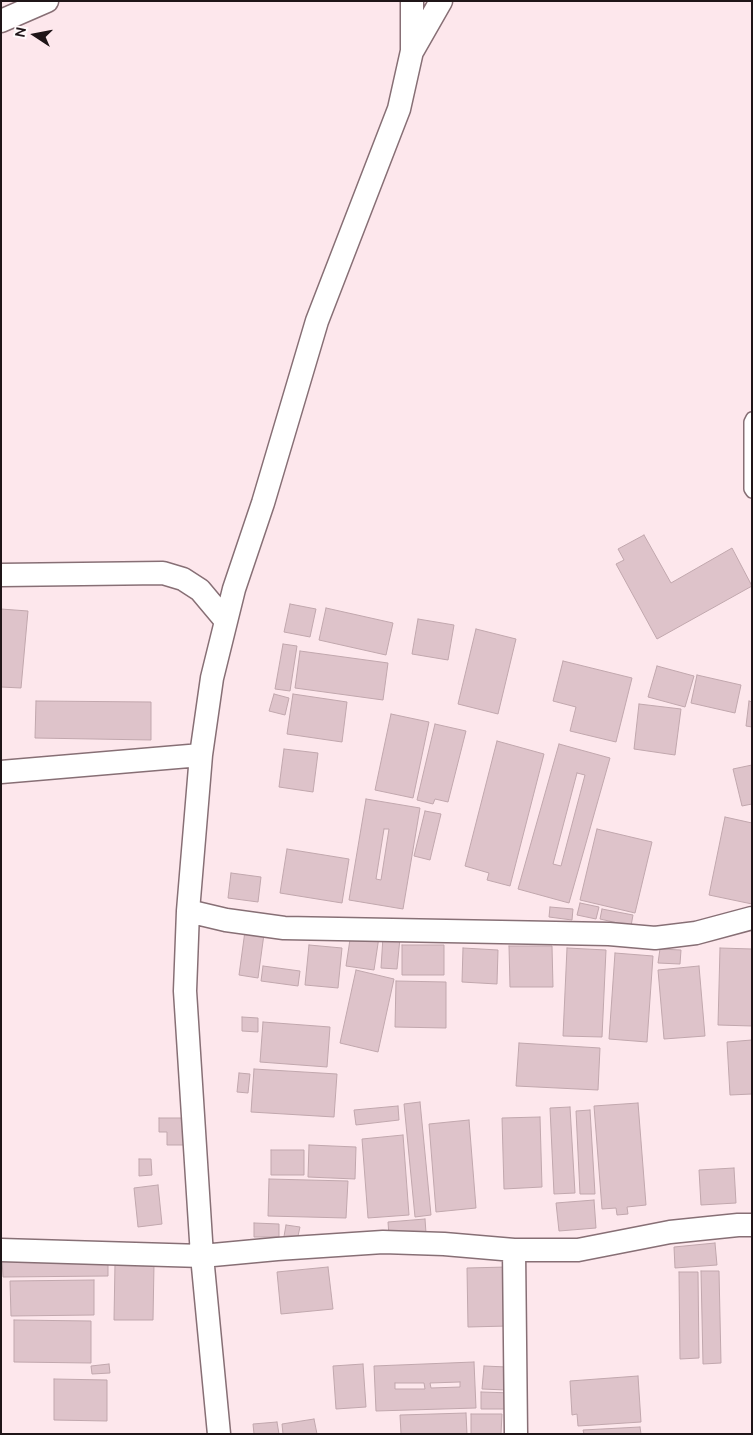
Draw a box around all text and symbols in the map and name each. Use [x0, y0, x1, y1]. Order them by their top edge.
north arrow [10, 10, 60, 60]
text: N [11, 25, 29, 39]

